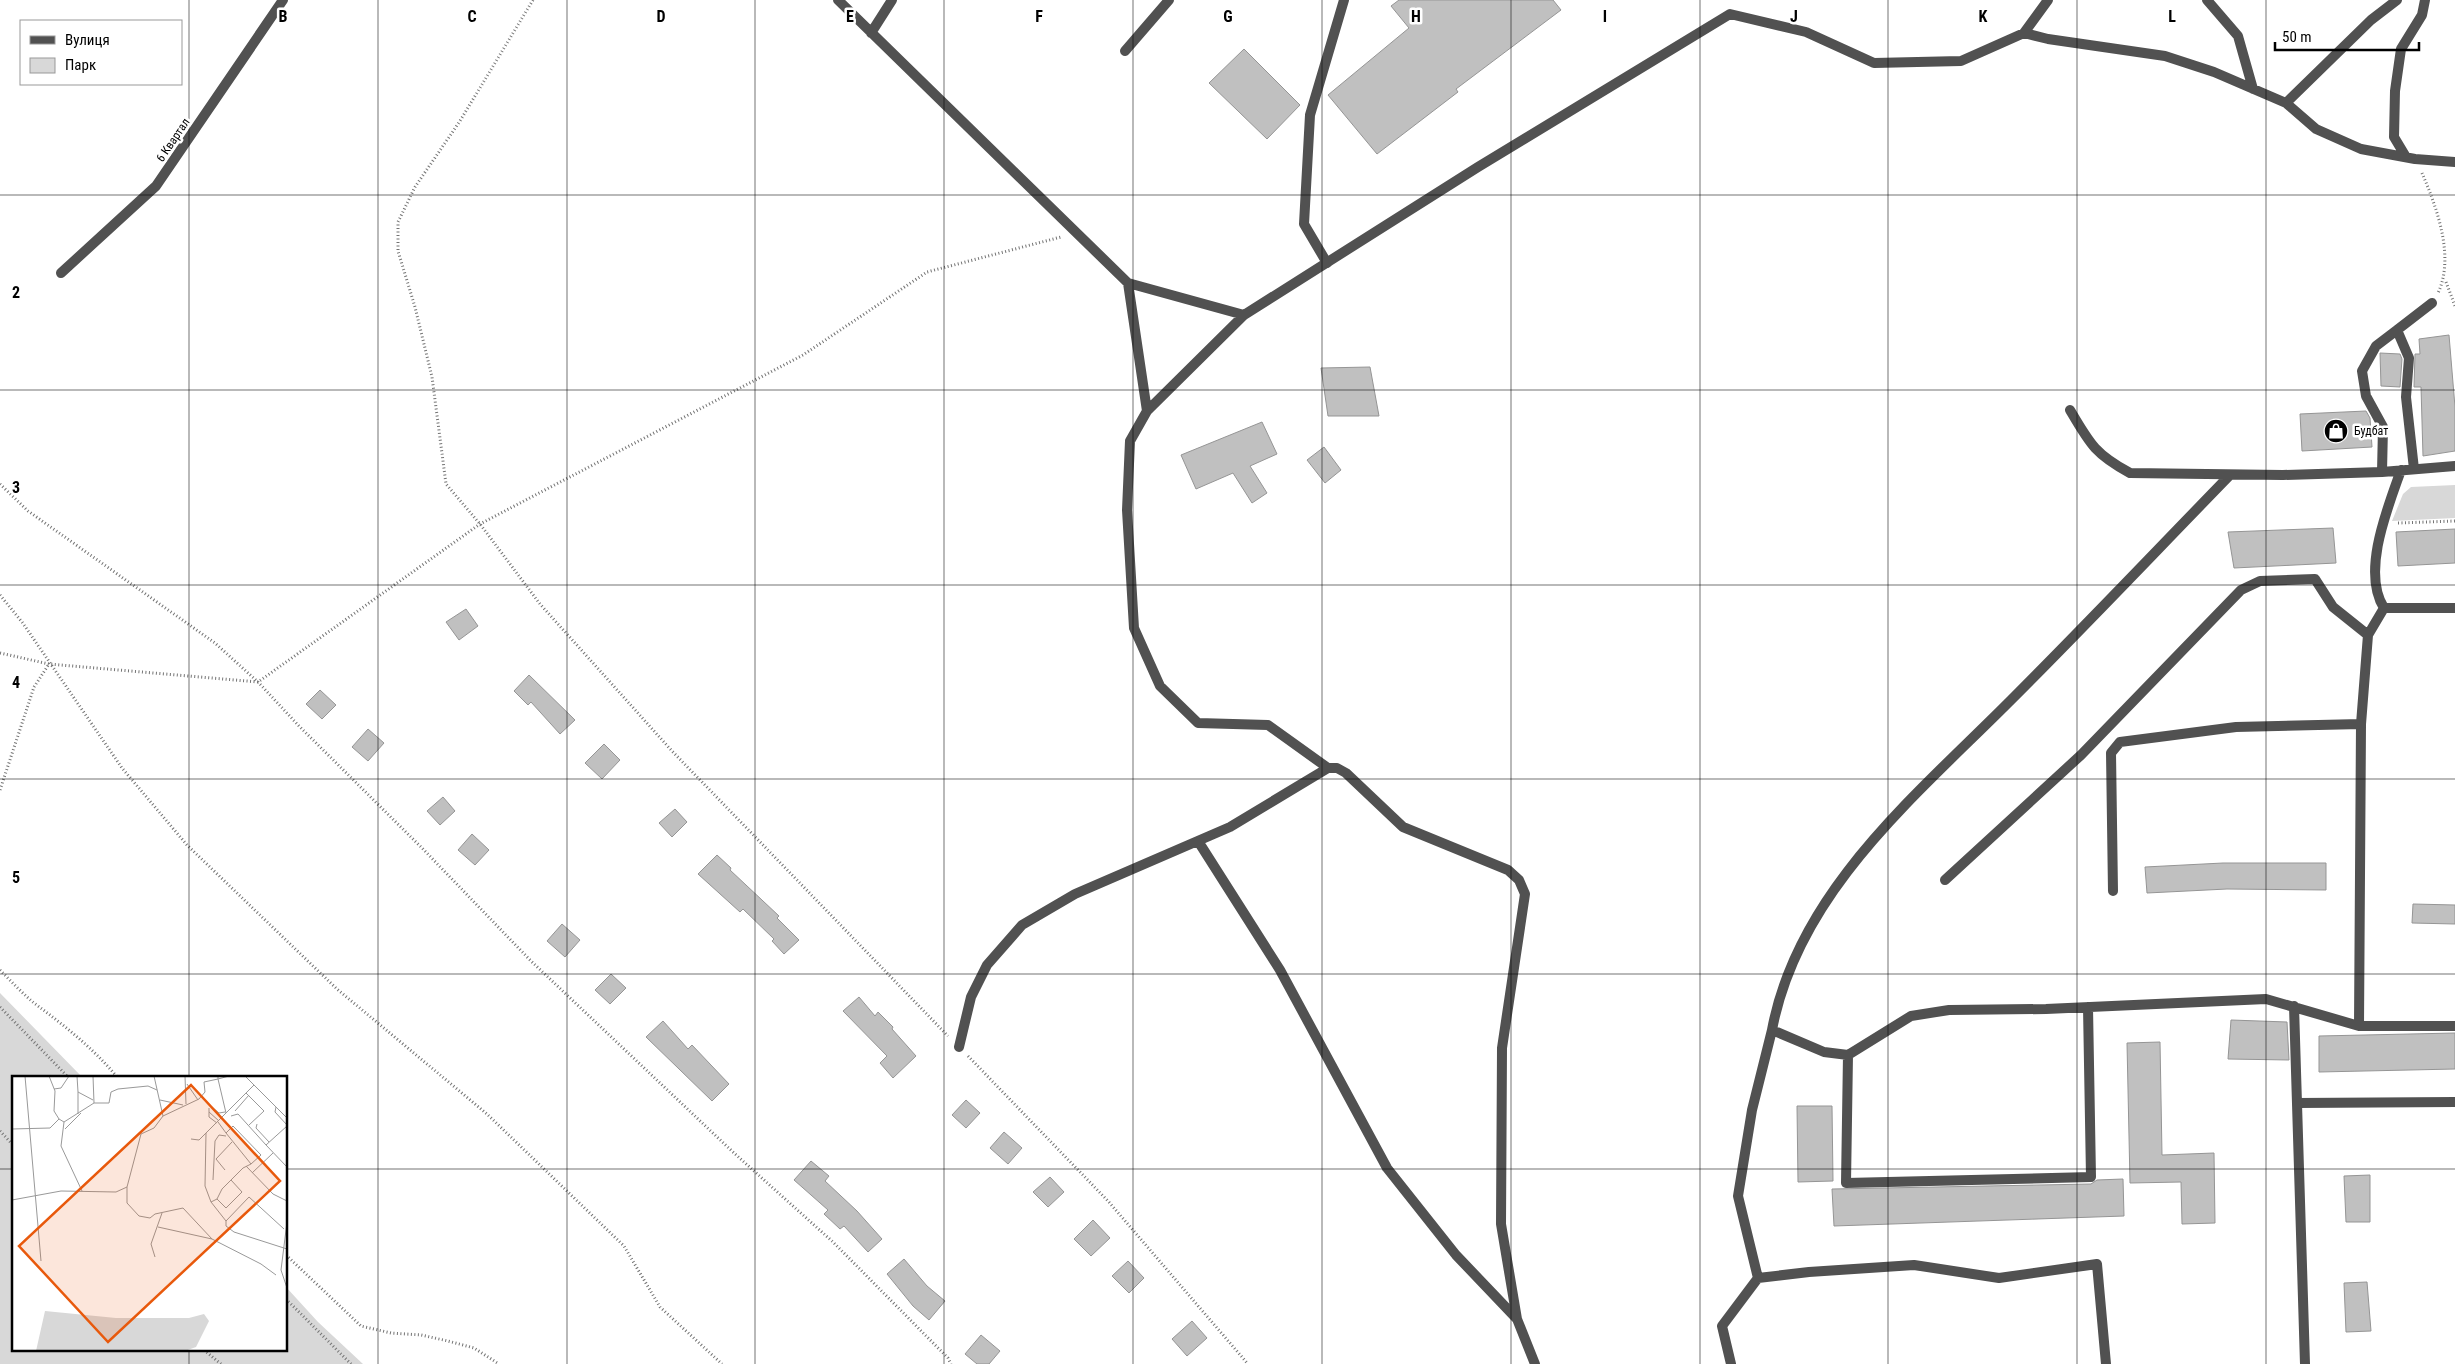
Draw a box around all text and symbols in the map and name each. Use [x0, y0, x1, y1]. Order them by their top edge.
text: B [279, 7, 288, 26]
text: C [467, 7, 477, 26]
text: D [656, 7, 666, 26]
text: E [846, 7, 854, 26]
text: F [1035, 7, 1043, 26]
text: G [1223, 7, 1233, 26]
text: H [1411, 7, 1421, 26]
text: I [1603, 7, 1607, 26]
text: J [1790, 7, 1798, 26]
text: K [1979, 7, 1988, 26]
text: L [2168, 7, 2176, 26]
legend [20, 20, 182, 85]
scale bar [2275, 20, 2419, 52]
text: 50 m [2282, 28, 2312, 46]
text: Вулиця [65, 31, 110, 49]
text: Парк [65, 56, 96, 74]
street label: 6 Квартал [153, 116, 193, 164]
text: 2 [12, 283, 20, 302]
shop icon: Будбат [2323, 418, 2349, 444]
place label: Будбат [2354, 424, 2388, 438]
text: 3 [12, 478, 20, 497]
text: 4 [12, 673, 20, 692]
text: 5 [12, 868, 20, 887]
inset map [12, 1076, 288, 1352]

